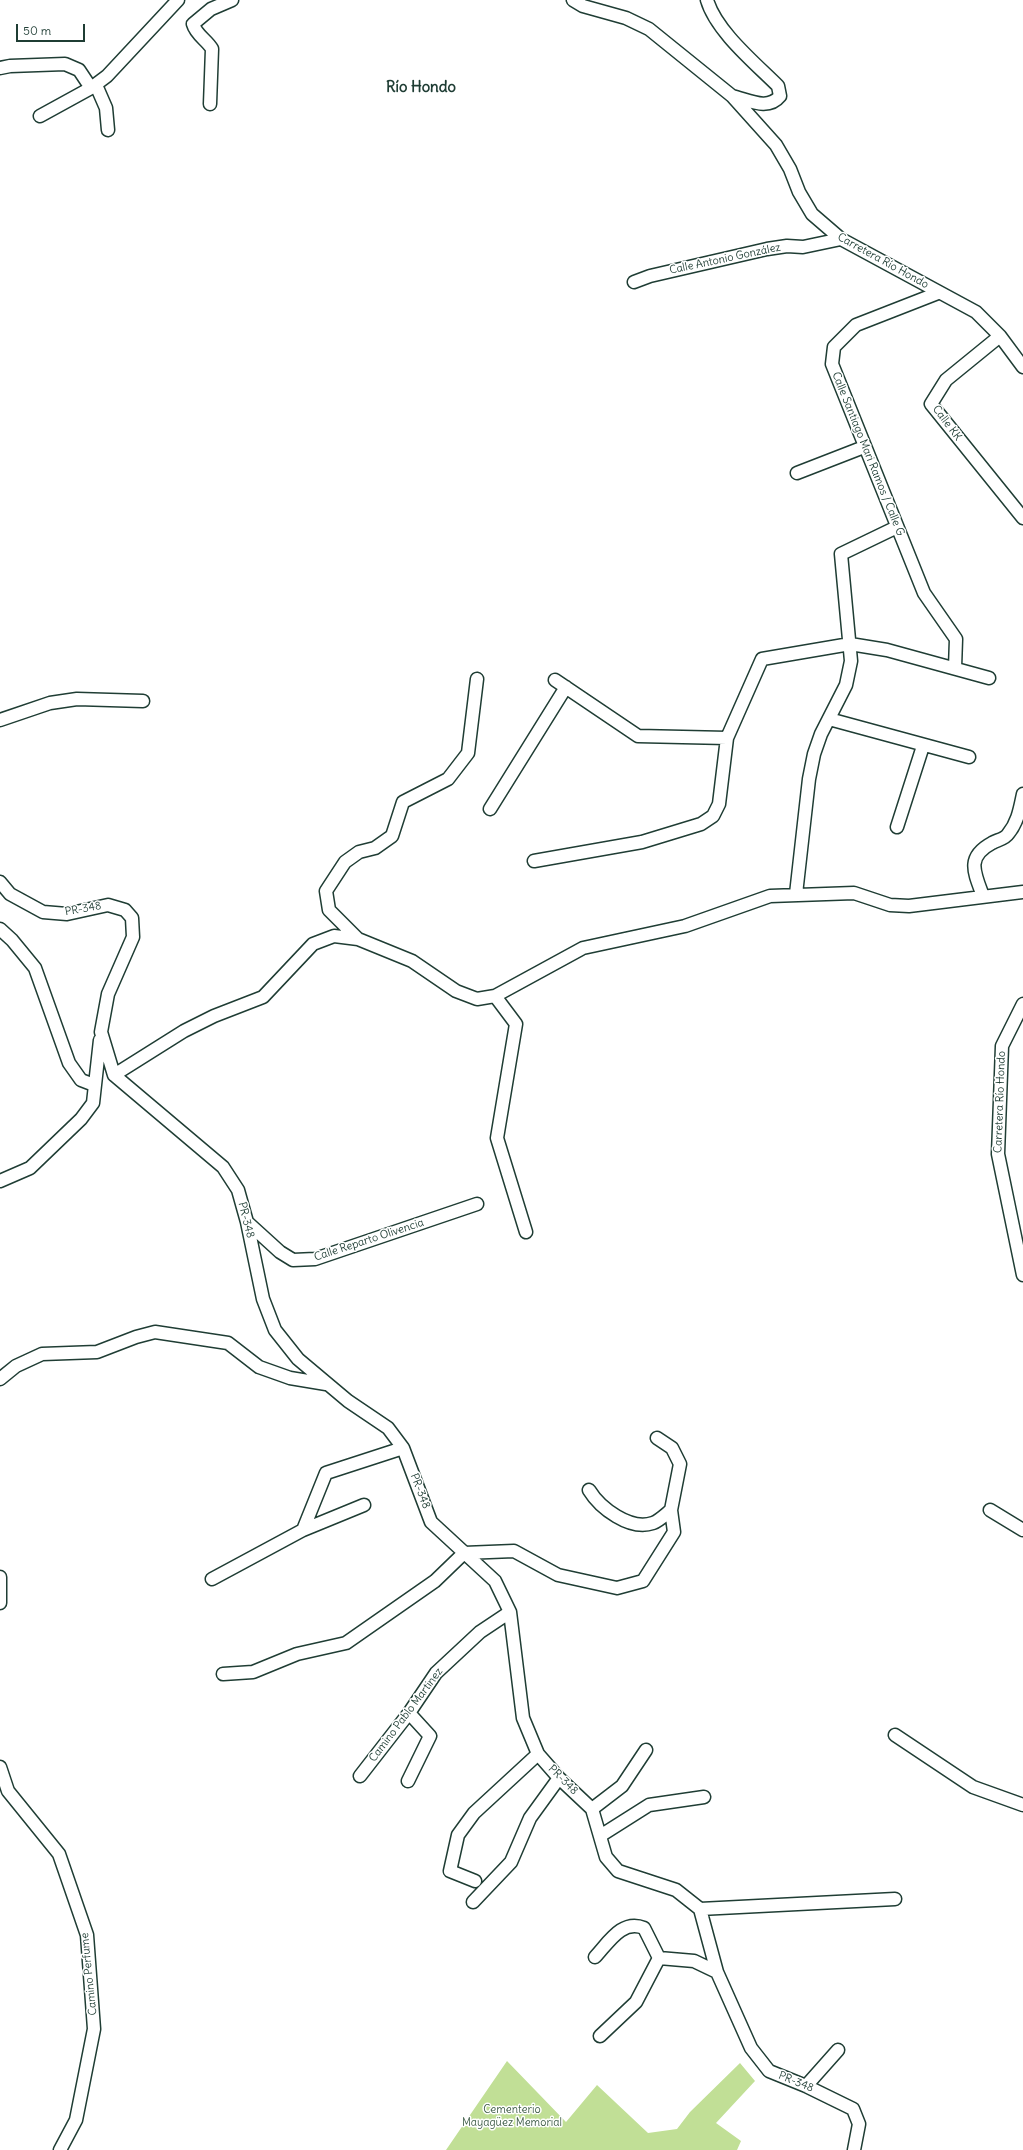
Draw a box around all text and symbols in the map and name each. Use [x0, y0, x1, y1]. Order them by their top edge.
scale bar [18, 16, 87, 42]
text: 50 m [23, 23, 51, 38]
district label: Río Hondo [386, 79, 456, 97]
street label: Carretera Río Hondo [835, 230, 931, 292]
street label: Calle Antonio González [668, 241, 782, 277]
street label: Calle Santiago Mari Ramos / Calle G [829, 370, 907, 538]
street label: Calle KK [930, 403, 964, 443]
street label: PR-348 [64, 899, 102, 919]
street label: Carretera Río Hondo [992, 1051, 1008, 1153]
street label: PR-348 [235, 1201, 257, 1239]
street label: Calle Reparto Olivencia [312, 1216, 426, 1264]
street label: PR-348 [407, 1471, 433, 1511]
street label: Camino Pablo Martinez [366, 1665, 446, 1765]
street label: PR-348 [545, 1762, 581, 1798]
street label: Camino Perfume [78, 1932, 100, 2016]
street label: PR-348 [776, 2069, 816, 2095]
park label: Cementerio Mayagüez Memorial [462, 2103, 562, 2129]

